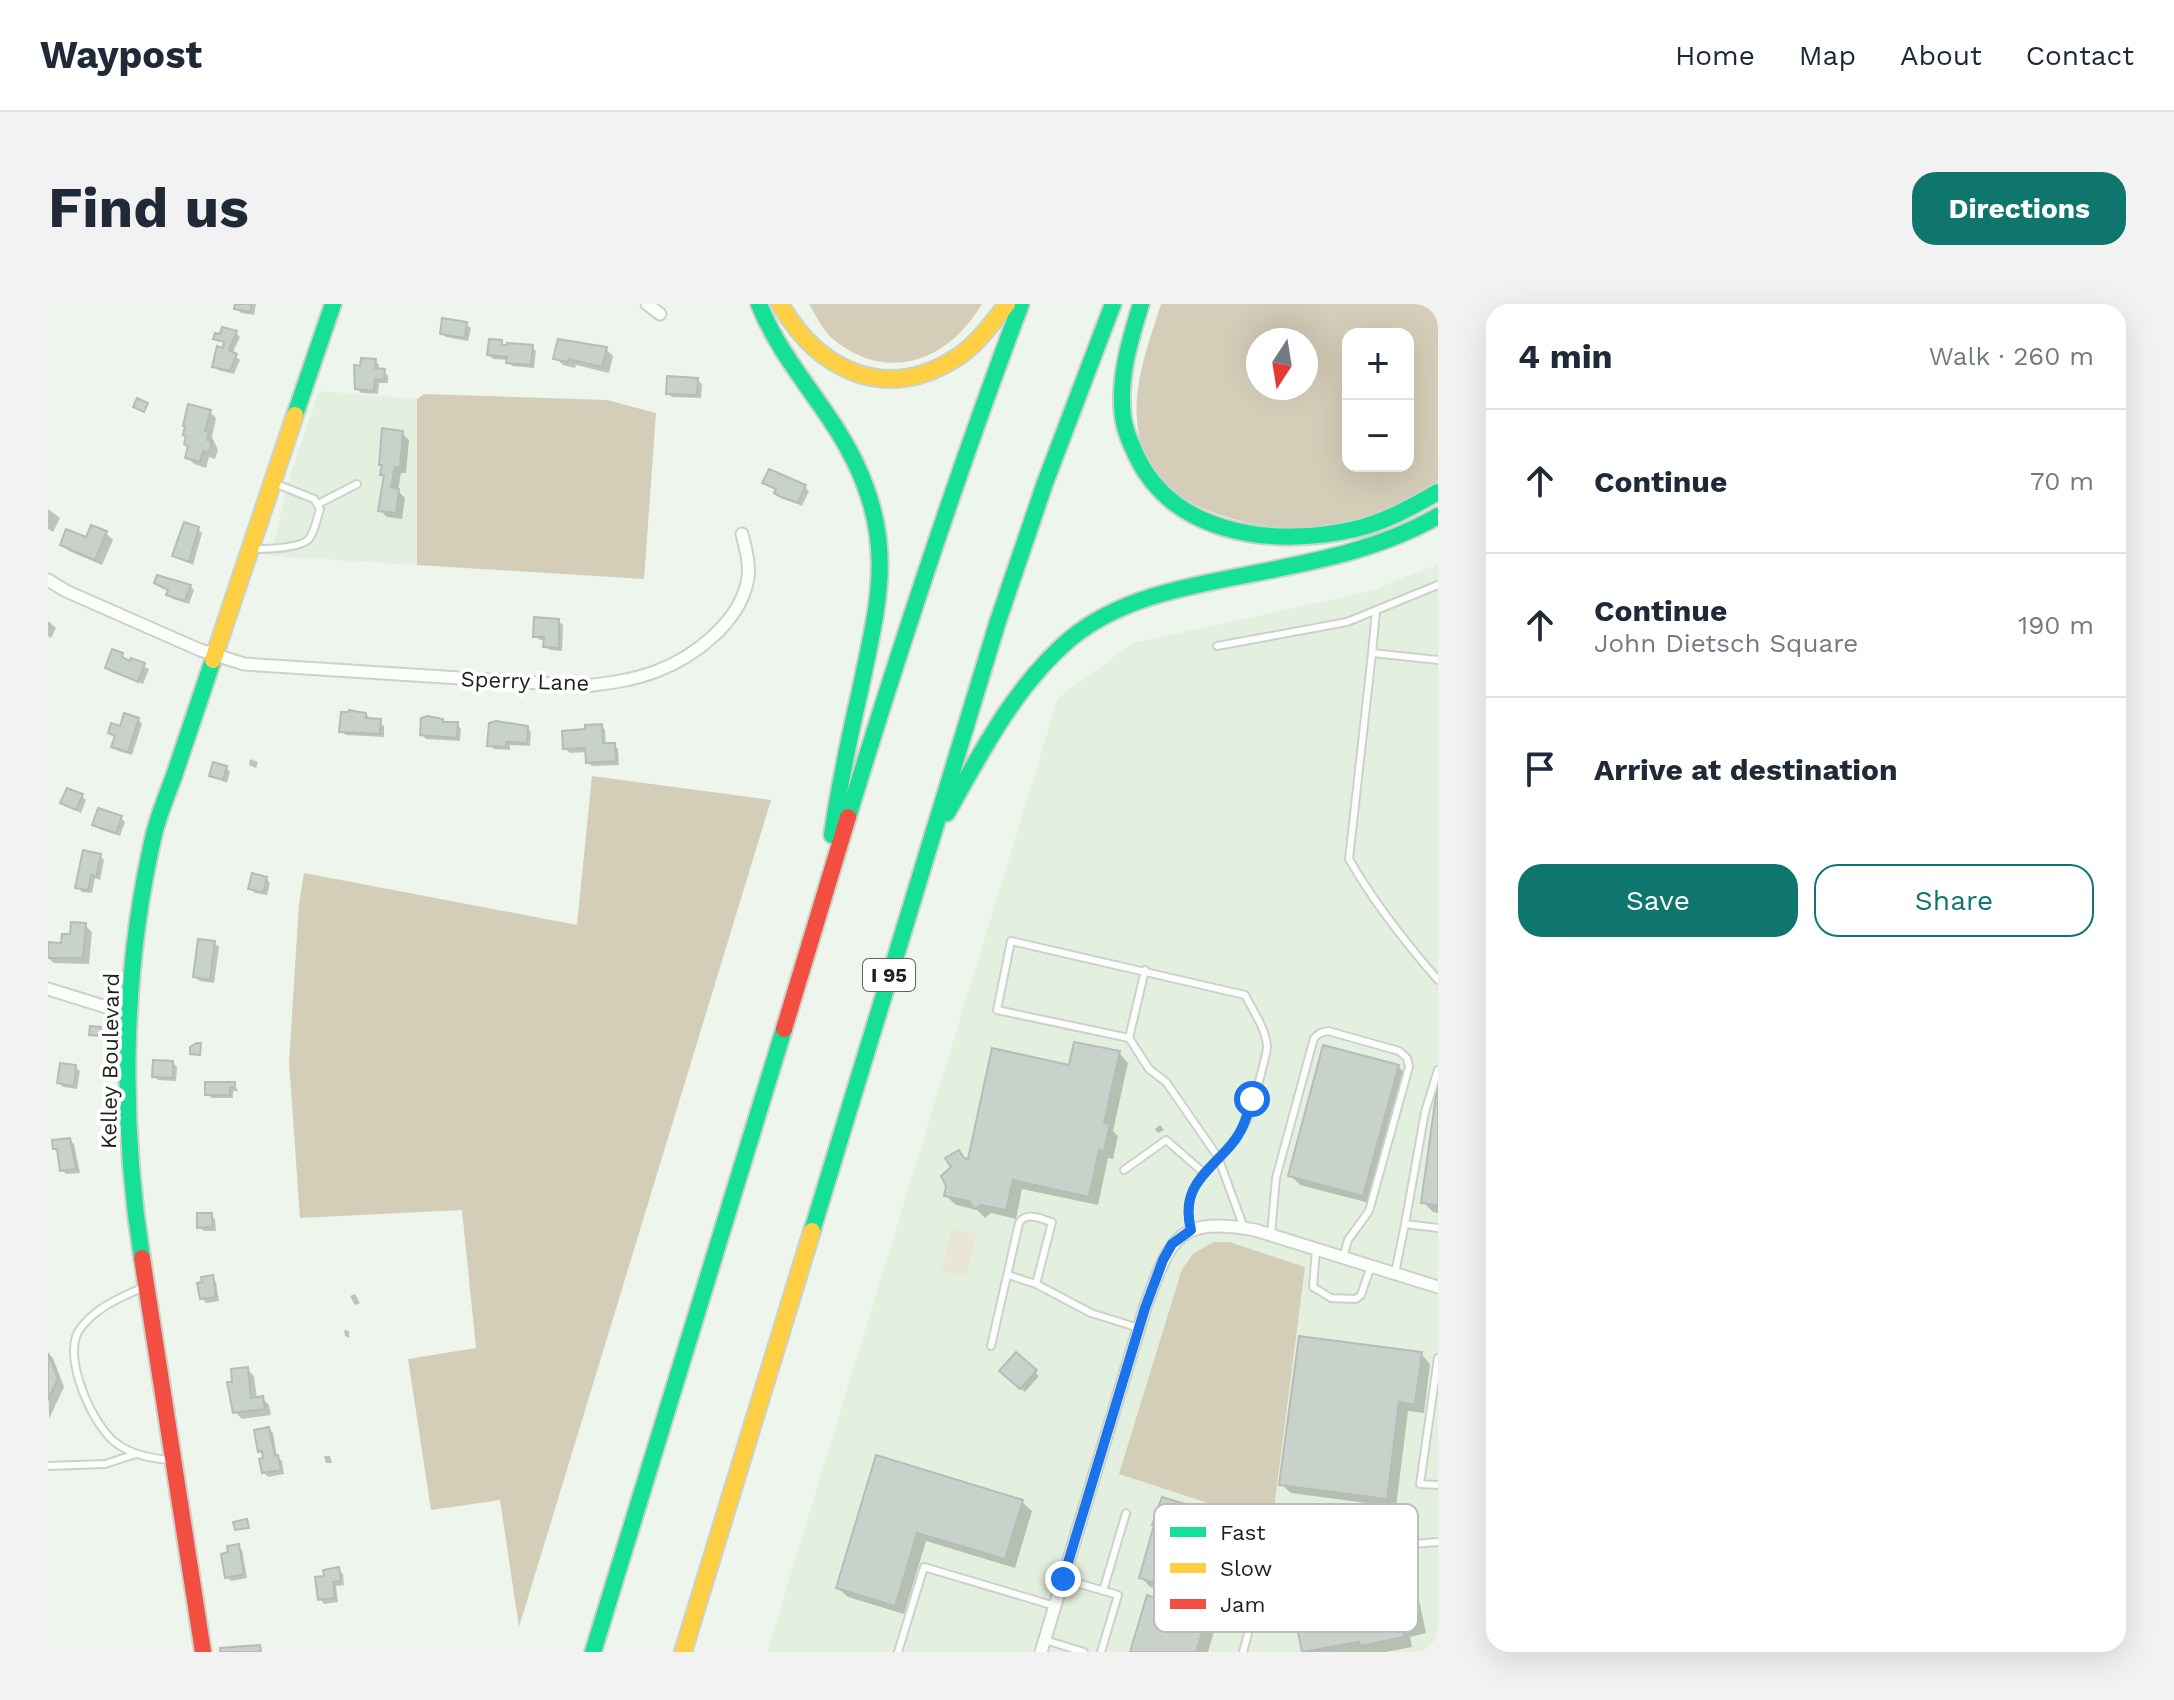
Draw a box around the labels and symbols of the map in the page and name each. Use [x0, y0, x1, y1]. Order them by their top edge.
north arrow [1246, 328, 1318, 400]
street label: Sperry Lane [460, 666, 590, 696]
road number: I 95 [863, 959, 915, 991]
street label: Kelley Boulevard [96, 973, 124, 1149]
route start [1234, 1081, 1270, 1117]
legend [1154, 1504, 1418, 1632]
text: Fast [1220, 1520, 1266, 1545]
text: Slow [1220, 1556, 1272, 1581]
route end [1045, 1561, 1081, 1597]
text: Jam [1220, 1592, 1265, 1617]

